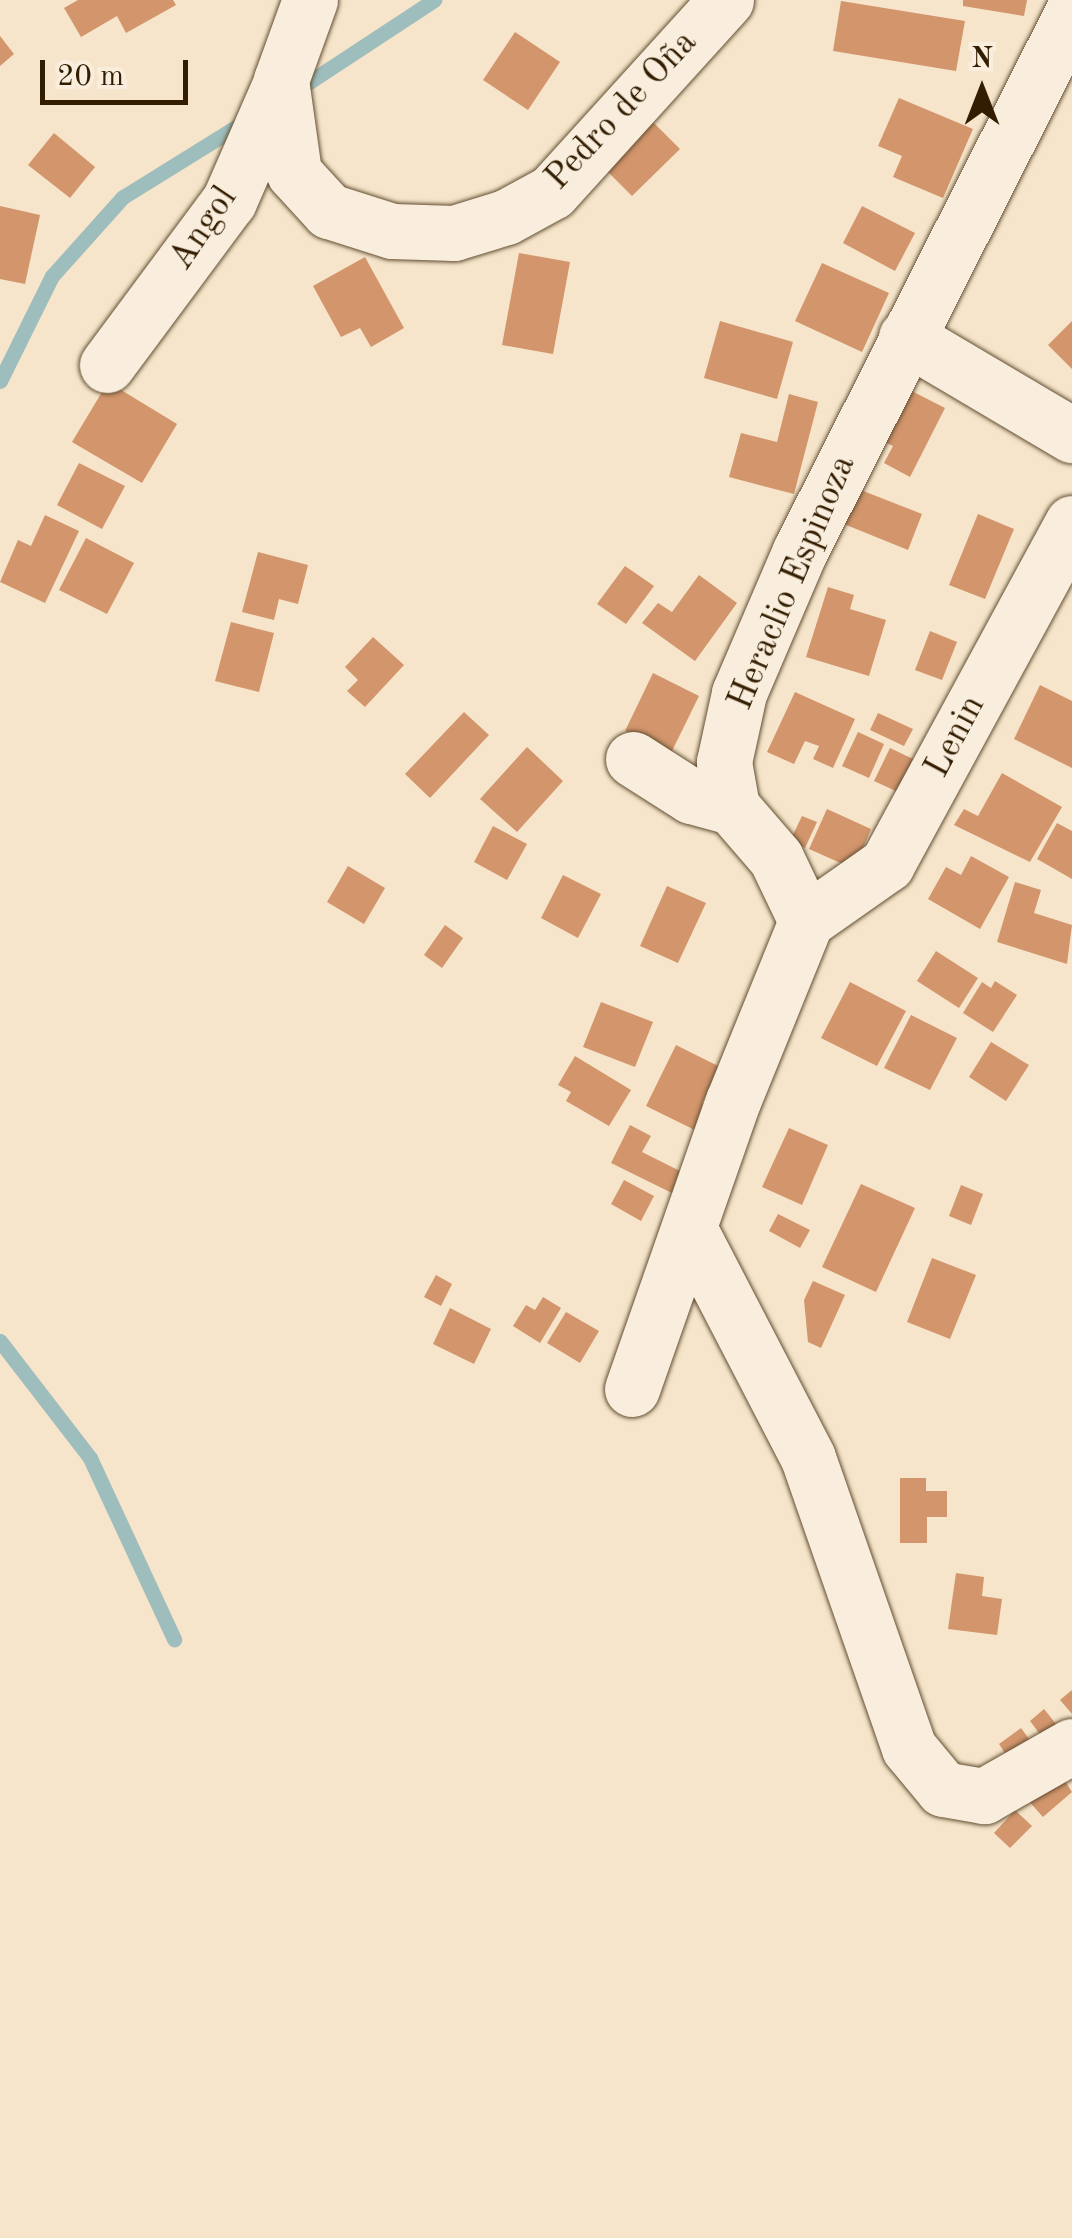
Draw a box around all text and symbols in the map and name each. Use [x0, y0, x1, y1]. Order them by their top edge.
street label: Pedro de Oña [538, 23, 706, 199]
scale bar [45, 40, 192, 102]
north arrow [932, 40, 1032, 140]
text: N [971, 46, 993, 74]
text: 20 m [57, 62, 124, 92]
street label: Angol [161, 179, 247, 279]
street label: Heraclio Espinoza [720, 449, 866, 717]
street label: Lenin [917, 689, 995, 785]

